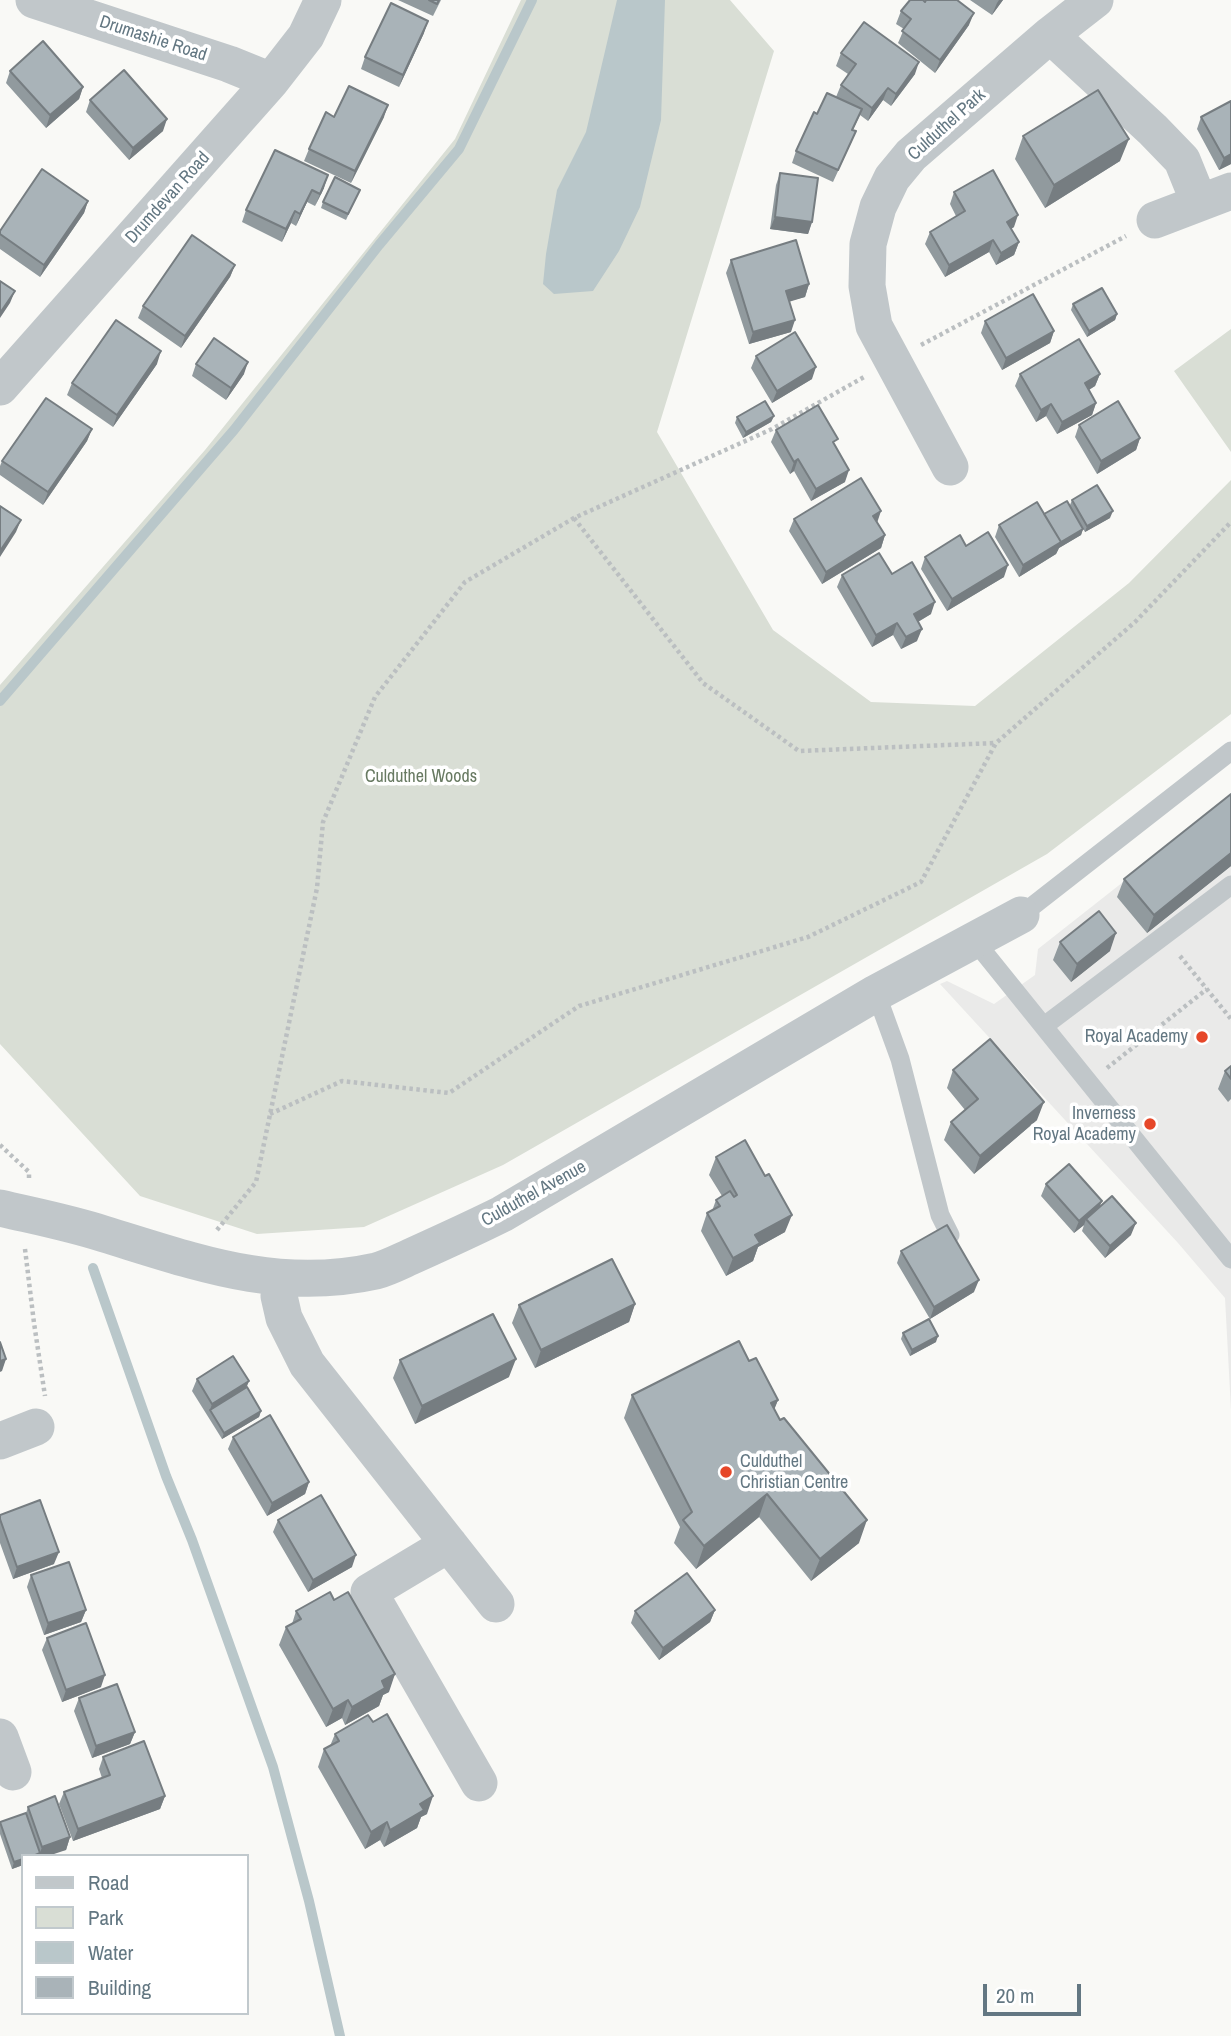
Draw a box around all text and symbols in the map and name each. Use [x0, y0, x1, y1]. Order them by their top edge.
street label: Drumashie Road [97, 11, 209, 67]
street label: Culduthel Park [904, 85, 990, 165]
street label: Drumdevan Road [121, 148, 215, 248]
park label: Culduthel Woods [365, 766, 477, 788]
place label: Royal Academy [1085, 1026, 1188, 1048]
marker: Royal Academy [1194, 1029, 1210, 1045]
place label: Inverness Royal Academy [1033, 1103, 1136, 1146]
marker: Inverness Royal Academy [1142, 1116, 1158, 1132]
street label: Culduthel Avenue [478, 1156, 590, 1232]
place label: Culduthel Christian Centre [740, 1451, 848, 1494]
marker: Culduthel Christian Centre [718, 1464, 734, 1480]
legend [21, 1854, 248, 2015]
text: Road [88, 1868, 129, 1897]
text: Park [88, 1903, 123, 1932]
text: Water [88, 1938, 133, 1967]
scale bar [986, 1969, 1084, 2013]
text: Building [88, 1973, 151, 2002]
text: 20 m [996, 1981, 1034, 2010]

